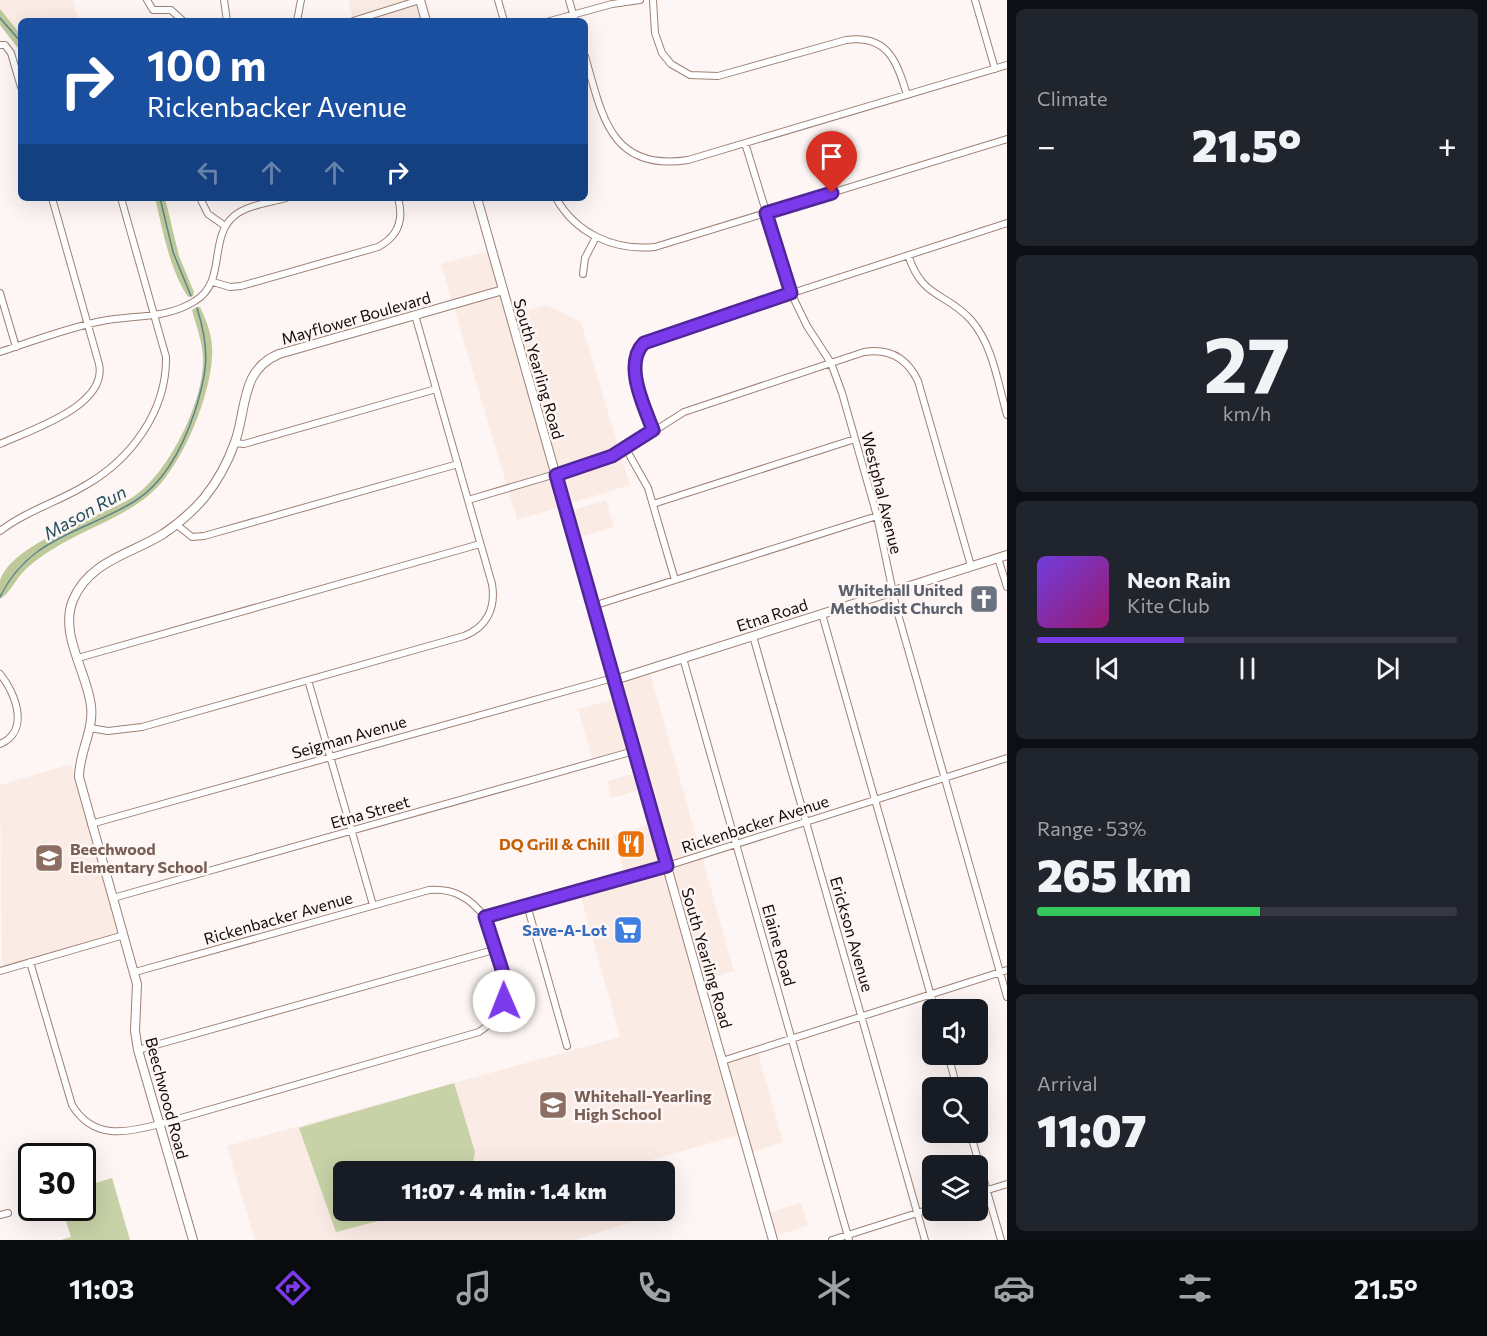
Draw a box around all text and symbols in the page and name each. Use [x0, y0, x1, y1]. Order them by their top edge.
text: 100 m [147, 38, 267, 90]
icon: right [48, 42, 126, 120]
text: Climate [1037, 86, 1107, 110]
text: Rickenbacker Avenue [147, 90, 407, 123]
text: 21.5° [1192, 116, 1302, 171]
text: − [1037, 124, 1056, 165]
text: + [1438, 124, 1457, 165]
pin [806, 131, 857, 193]
icon: arrive [815, 140, 848, 173]
icon: left [192, 156, 225, 189]
icon: ahead [255, 156, 288, 189]
icon: ahead [318, 156, 351, 189]
icon: right [381, 156, 414, 189]
street label: Mayflower Boulevard [279, 287, 433, 348]
street label: South Yearling Road [510, 296, 569, 441]
text: 27 [1204, 314, 1290, 409]
text: km/h [1223, 401, 1271, 425]
street label: Westphal Avenue [858, 430, 907, 556]
water label: Mason Run [39, 480, 130, 544]
text: Neon Rain [1127, 566, 1231, 593]
place label: Whitehall United Methodist Church [830, 580, 963, 617]
church icon: Whitehall United Methodist Church [968, 583, 1000, 615]
text: Kite Club [1127, 593, 1210, 617]
street label: Etna Road [734, 594, 810, 635]
icon: previous [1091, 652, 1124, 685]
icon: pause [1231, 652, 1264, 685]
icon: next [1371, 652, 1404, 685]
street label: Seigman Avenue [289, 711, 408, 762]
street label: Etna Street [328, 791, 412, 832]
street label: Rickenbacker Avenue [679, 791, 831, 856]
text: Range · 53% [1037, 816, 1146, 840]
restaurant icon: DQ Grill & Chill [615, 828, 647, 860]
place label: DQ Grill & Chill [499, 834, 610, 853]
place label: Beechwood Elementary School [70, 839, 208, 876]
school or university icon: Beechwood Elementary School [33, 842, 65, 874]
text: 265 km [1037, 846, 1192, 901]
street label: Erickson Avenue [827, 874, 878, 994]
street label: South Yearling Road [678, 885, 737, 1030]
street label: Rickenbacker Avenue [201, 887, 354, 948]
street label: Elaine Road [759, 902, 800, 988]
supermarket icon: Save-A-Lot [612, 914, 644, 946]
place label: Save-A-Lot [522, 920, 607, 939]
position arrow [472, 969, 536, 1033]
map controls [922, 999, 988, 1221]
button: sound [922, 999, 988, 1065]
street label: Beechwood Road [142, 1035, 193, 1161]
text: Arrival [1037, 1071, 1098, 1095]
button: search [922, 1077, 988, 1143]
place label: Whitehall-Yearling High School [574, 1086, 712, 1123]
school or university icon: Whitehall-Yearling High School [537, 1089, 569, 1121]
text: 11:07 [1037, 1101, 1147, 1156]
speed limit sign: 30 [18, 1143, 96, 1221]
button: layers [922, 1155, 988, 1221]
text: 11:07 · 4 min · 1.4 km [401, 1177, 607, 1204]
icon: directions [272, 1267, 314, 1309]
icon: music [453, 1267, 495, 1309]
icon: phone [633, 1267, 675, 1309]
icon: climate [813, 1267, 855, 1309]
icon: car [993, 1267, 1035, 1309]
icon: filters [1174, 1267, 1216, 1309]
text: 11:03 [69, 1272, 134, 1305]
text: 21.5° [1354, 1272, 1418, 1305]

